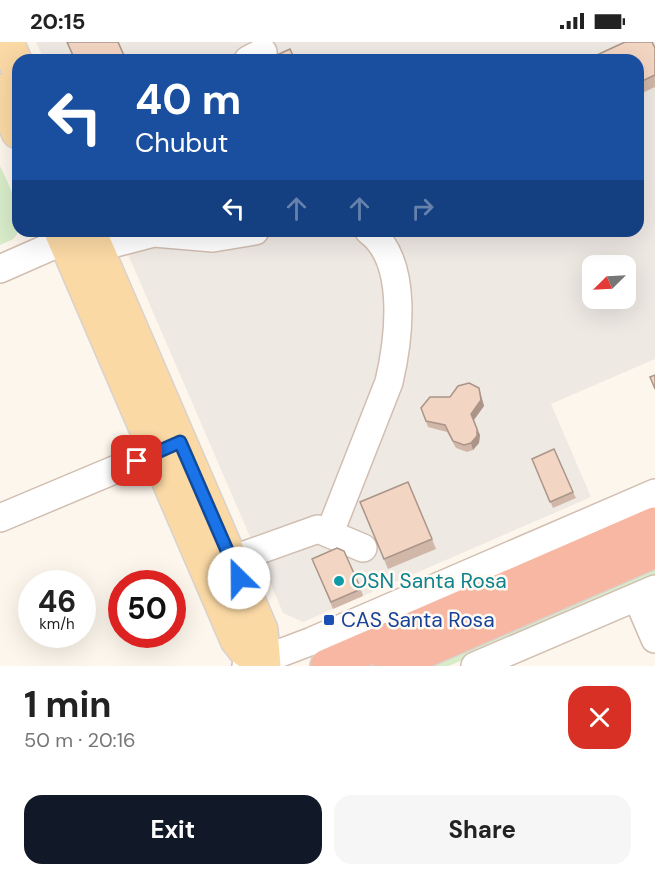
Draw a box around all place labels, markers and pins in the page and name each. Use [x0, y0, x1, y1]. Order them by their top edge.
pin [111, 435, 162, 486]
place label: OSN Santa Rosa [351, 567, 507, 595]
marker: OSN Santa Rosa [332, 574, 346, 588]
place label: CAS Santa Rosa [341, 606, 495, 634]
marker: CAS Santa Rosa [322, 613, 336, 627]

